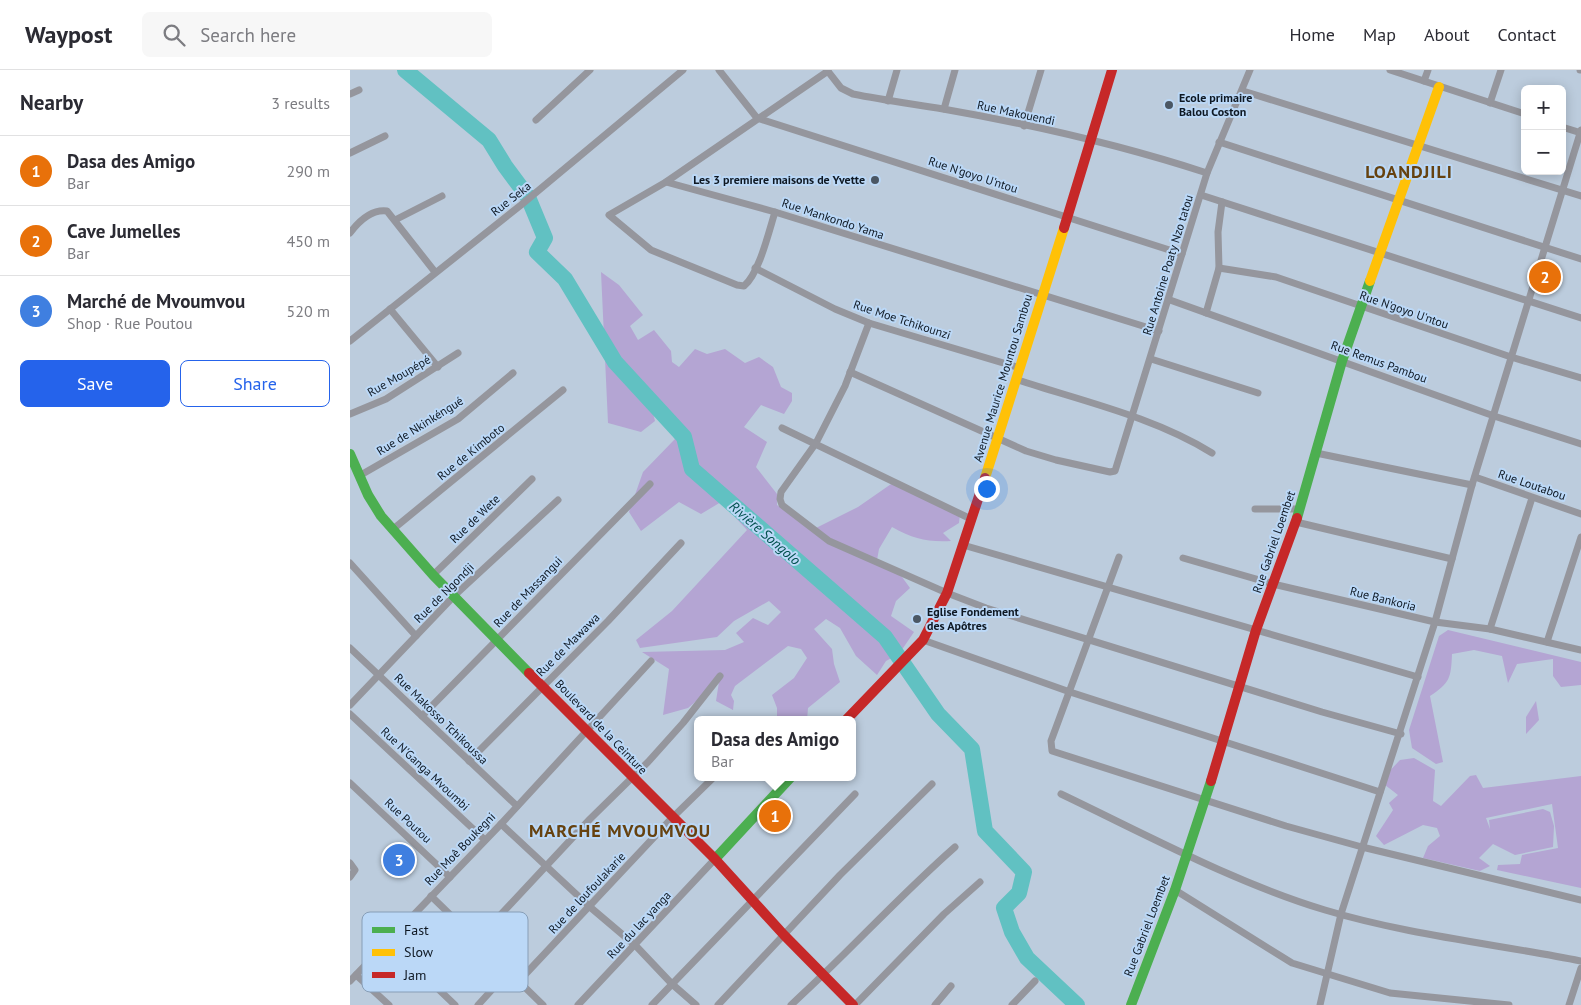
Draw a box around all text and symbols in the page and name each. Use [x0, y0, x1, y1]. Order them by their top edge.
search box [142, 12, 492, 57]
text: Waypost [25, 19, 112, 50]
icon: search [160, 21, 188, 49]
text: Search here [200, 23, 296, 47]
text: Home [1289, 23, 1335, 46]
text: Map [1363, 23, 1396, 46]
text: About [1424, 23, 1470, 46]
text: Contact [1498, 23, 1556, 46]
map controls [1521, 85, 1566, 175]
button: + [1521, 85, 1566, 130]
text: Nearby [20, 89, 83, 116]
place label: Ecole primaire Balou Coston [1179, 90, 1252, 119]
text: 3 results [271, 93, 330, 113]
street label: Rue Makouendi [976, 97, 1056, 128]
marker: Ecole primaire Balou Coston [1163, 99, 1175, 111]
button: − [1521, 130, 1566, 175]
text: Dasa des Amigo [67, 149, 195, 173]
street label: Rue N'goyo U'ntou [927, 153, 1020, 196]
district label: LOANDJILI [1365, 160, 1453, 183]
text: 1 [31, 161, 41, 181]
text: 290 m [287, 161, 330, 181]
place label: Les 3 premiere maisons de Yvette [693, 172, 865, 187]
text: Bar [67, 173, 90, 193]
marker: Les 3 premiere maisons de Yvette [869, 174, 881, 186]
street label: Rue Seka [488, 178, 534, 219]
street label: Rue Antoine Poaty Nzo tatou [1139, 193, 1196, 337]
street label: Rue Mankondo Yama [780, 195, 886, 242]
text: Cave Jumelles [67, 219, 181, 243]
text: 2 [31, 231, 41, 251]
text: 450 m [287, 231, 330, 251]
text: Bar [67, 243, 90, 263]
pin: 2 [1529, 258, 1561, 296]
street label: Rue N'goyo U'ntou [1358, 287, 1451, 332]
text: Marché de Mvoumvou [67, 289, 245, 313]
street label: Avenue Maurice Mountou Sambou [970, 292, 1035, 464]
street label: Rue Moe Tchikounzi [852, 297, 953, 342]
text: 3 [31, 301, 41, 321]
text: 520 m [287, 301, 330, 321]
text: Shop · Rue Poutou [67, 313, 193, 333]
street label: Rue Remus Pambou [1329, 337, 1429, 386]
street label: Rue Moupépé [365, 351, 433, 400]
button: Save [20, 360, 170, 407]
button: Share [180, 360, 330, 407]
street label: Rue de Nkinkéngué [374, 393, 466, 458]
street label: Rue de Kimboto [434, 420, 507, 483]
street label: Rue Loutabou [1496, 466, 1568, 503]
your location [974, 476, 1000, 502]
street label: Rue Gabriel Loembet [1249, 489, 1298, 595]
street label: Rue de Wete [446, 491, 503, 546]
water label: Rivière Songolo [726, 497, 804, 569]
street label: Rue de Massangui [490, 553, 565, 630]
street label: Rue de Ngondji [410, 559, 477, 626]
street label: Rue Bankoria [1349, 583, 1418, 614]
place label: Eglise Fondement des Apôtres [927, 604, 1020, 633]
street label: Rue de Mawawa [533, 610, 603, 679]
marker: Eglise Fondement des Apôtres [911, 613, 923, 625]
street label: Rue Makosso Tchikoussa [391, 670, 491, 767]
street label: Boulevard de la Ceinture [552, 676, 651, 777]
popup [694, 716, 856, 781]
street label: Rue N'Ganga Mvoumbi [378, 724, 473, 814]
text: Dasa des Amigo [711, 727, 839, 751]
text: Bar [711, 751, 734, 771]
street label: Rue Poutou [382, 795, 435, 846]
pin: 1 [759, 797, 791, 835]
street label: Rue Moê Boukegni [421, 809, 498, 888]
district label: MARCHÉ MVOUMVOU [529, 819, 711, 842]
pin: 3 [383, 841, 415, 879]
street label: Rue de loufoulakarie [545, 849, 628, 937]
street label: Rue Gabriel Loembet [1120, 873, 1173, 978]
street label: Rue du lac yanga [603, 888, 674, 962]
legend [362, 912, 528, 992]
text: Fast [404, 921, 429, 939]
text: Slow [404, 943, 434, 961]
text: Jam [403, 966, 426, 984]

